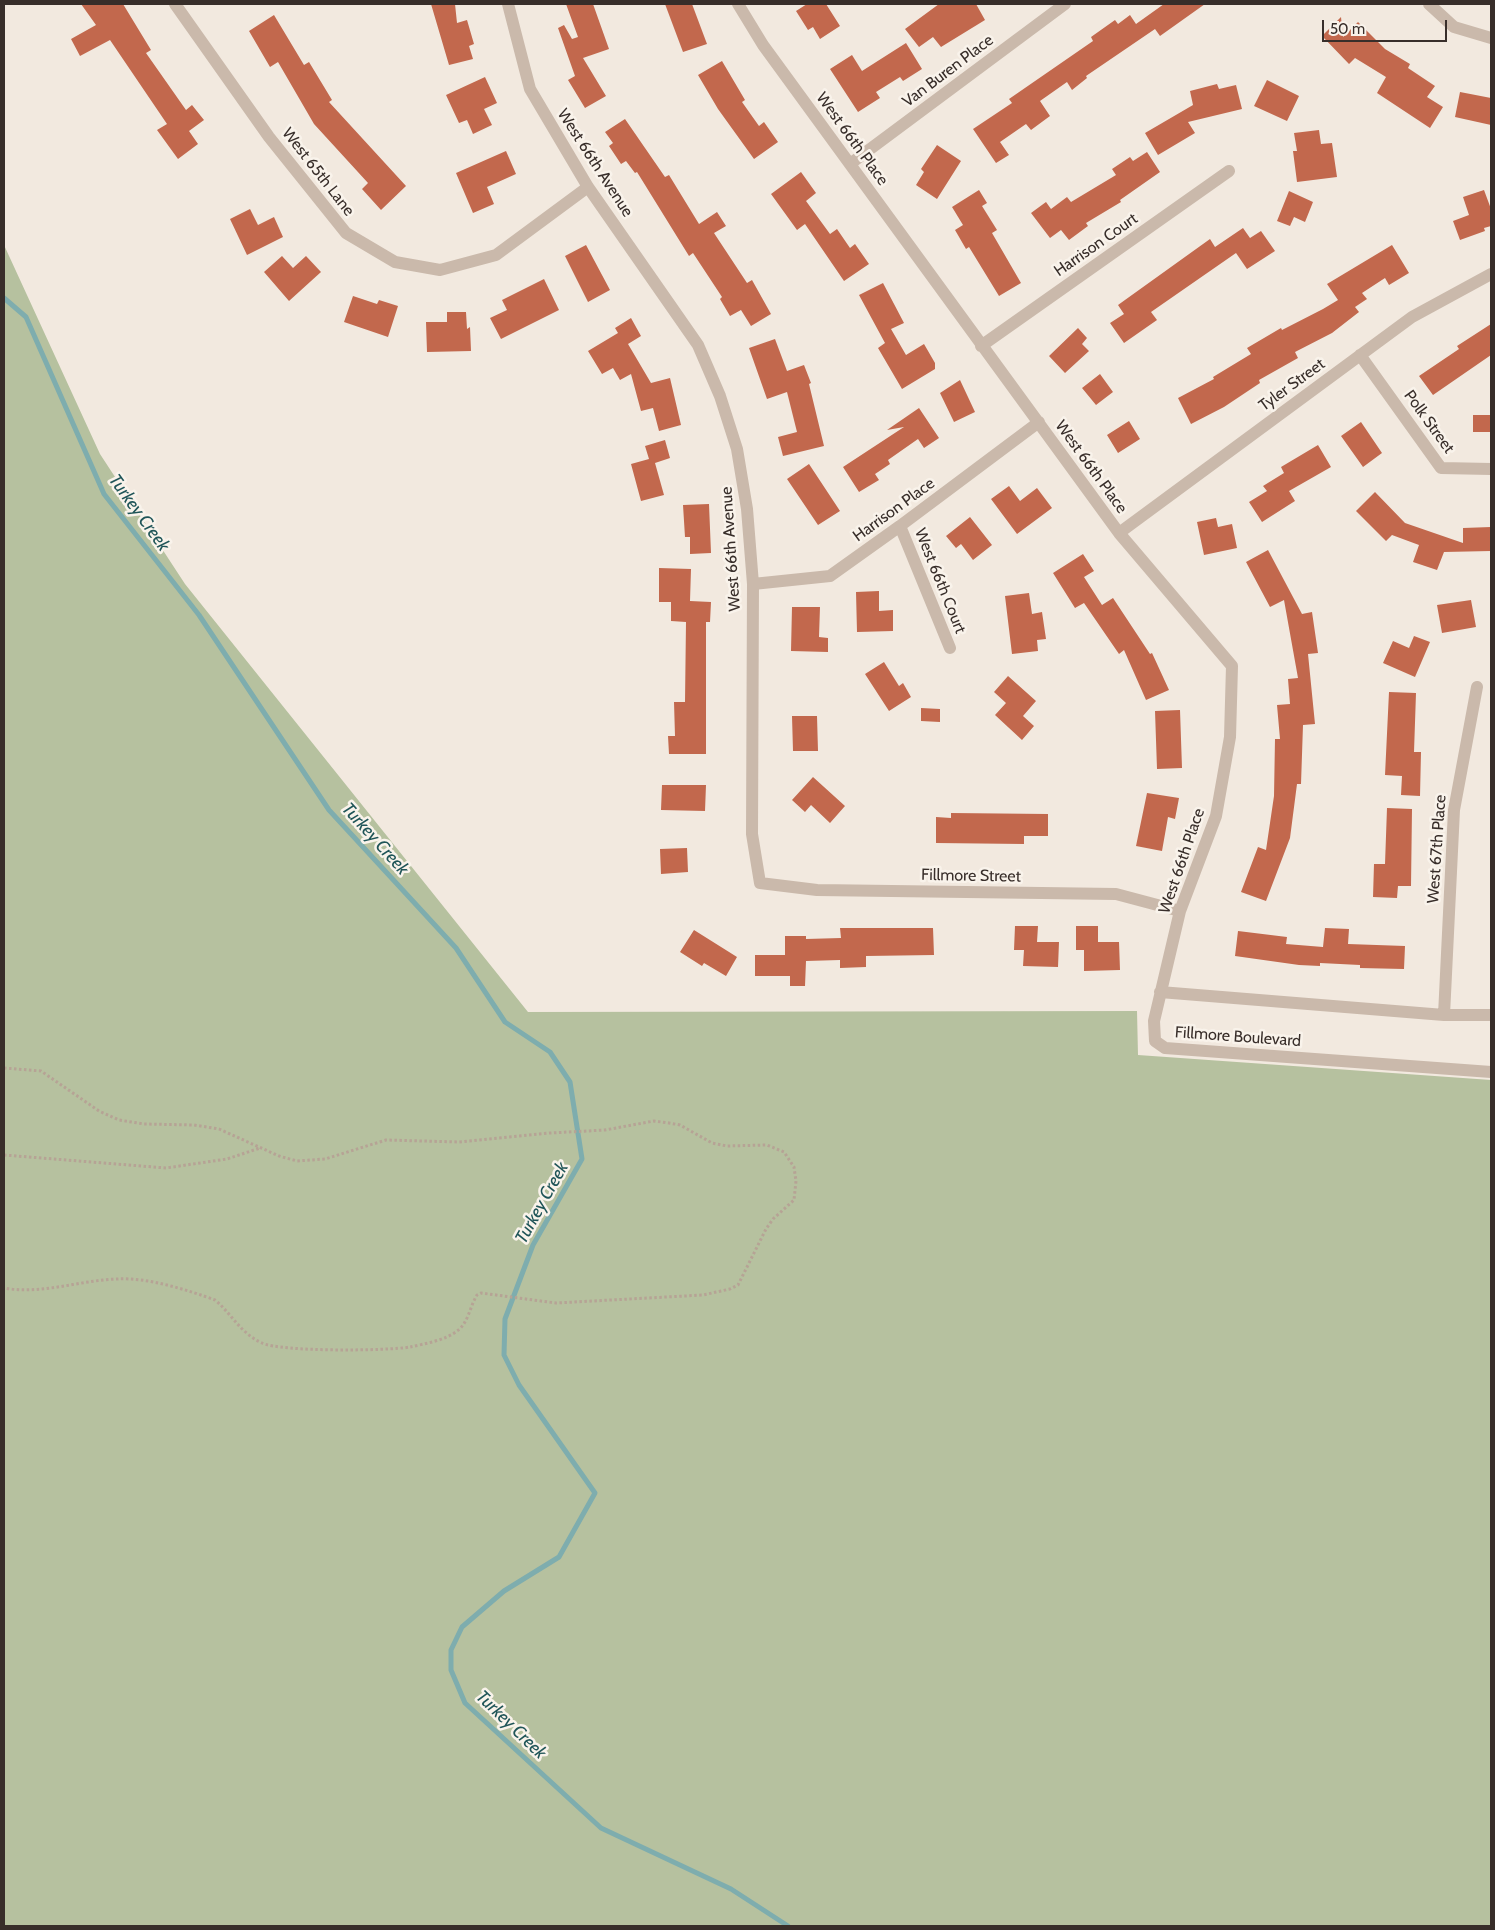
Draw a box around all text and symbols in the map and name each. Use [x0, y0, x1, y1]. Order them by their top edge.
scale bar [1325, 10, 1450, 42]
text: 50 m [1330, 20, 1365, 38]
street label: Van Buren Place [899, 31, 997, 111]
street label: West 66th Place [812, 89, 892, 189]
street label: West 66th Avenue [553, 105, 637, 221]
street label: West 65th Lane [278, 124, 358, 220]
street label: Harrison Court [1051, 209, 1141, 281]
street label: Tyler Street [1255, 355, 1329, 415]
street label: Polk Street [1400, 387, 1458, 457]
street label: West 66th Place [1051, 417, 1131, 517]
water label: Turkey Creek [104, 470, 174, 556]
street label: Harrison Place [849, 474, 939, 546]
street label: West 66th Avenue [717, 486, 745, 612]
street label: West 66th Court [910, 526, 970, 636]
street label: West 67th Place [1424, 794, 1450, 904]
water label: Turkey Creek [337, 798, 413, 880]
street label: West 66th Place [1155, 806, 1209, 916]
street label: Fillmore Street [921, 866, 1021, 886]
street label: Fillmore Boulevard [1174, 1023, 1302, 1051]
water label: Turkey Creek [511, 1159, 573, 1247]
water label: Turkey Creek [471, 1686, 551, 1764]

